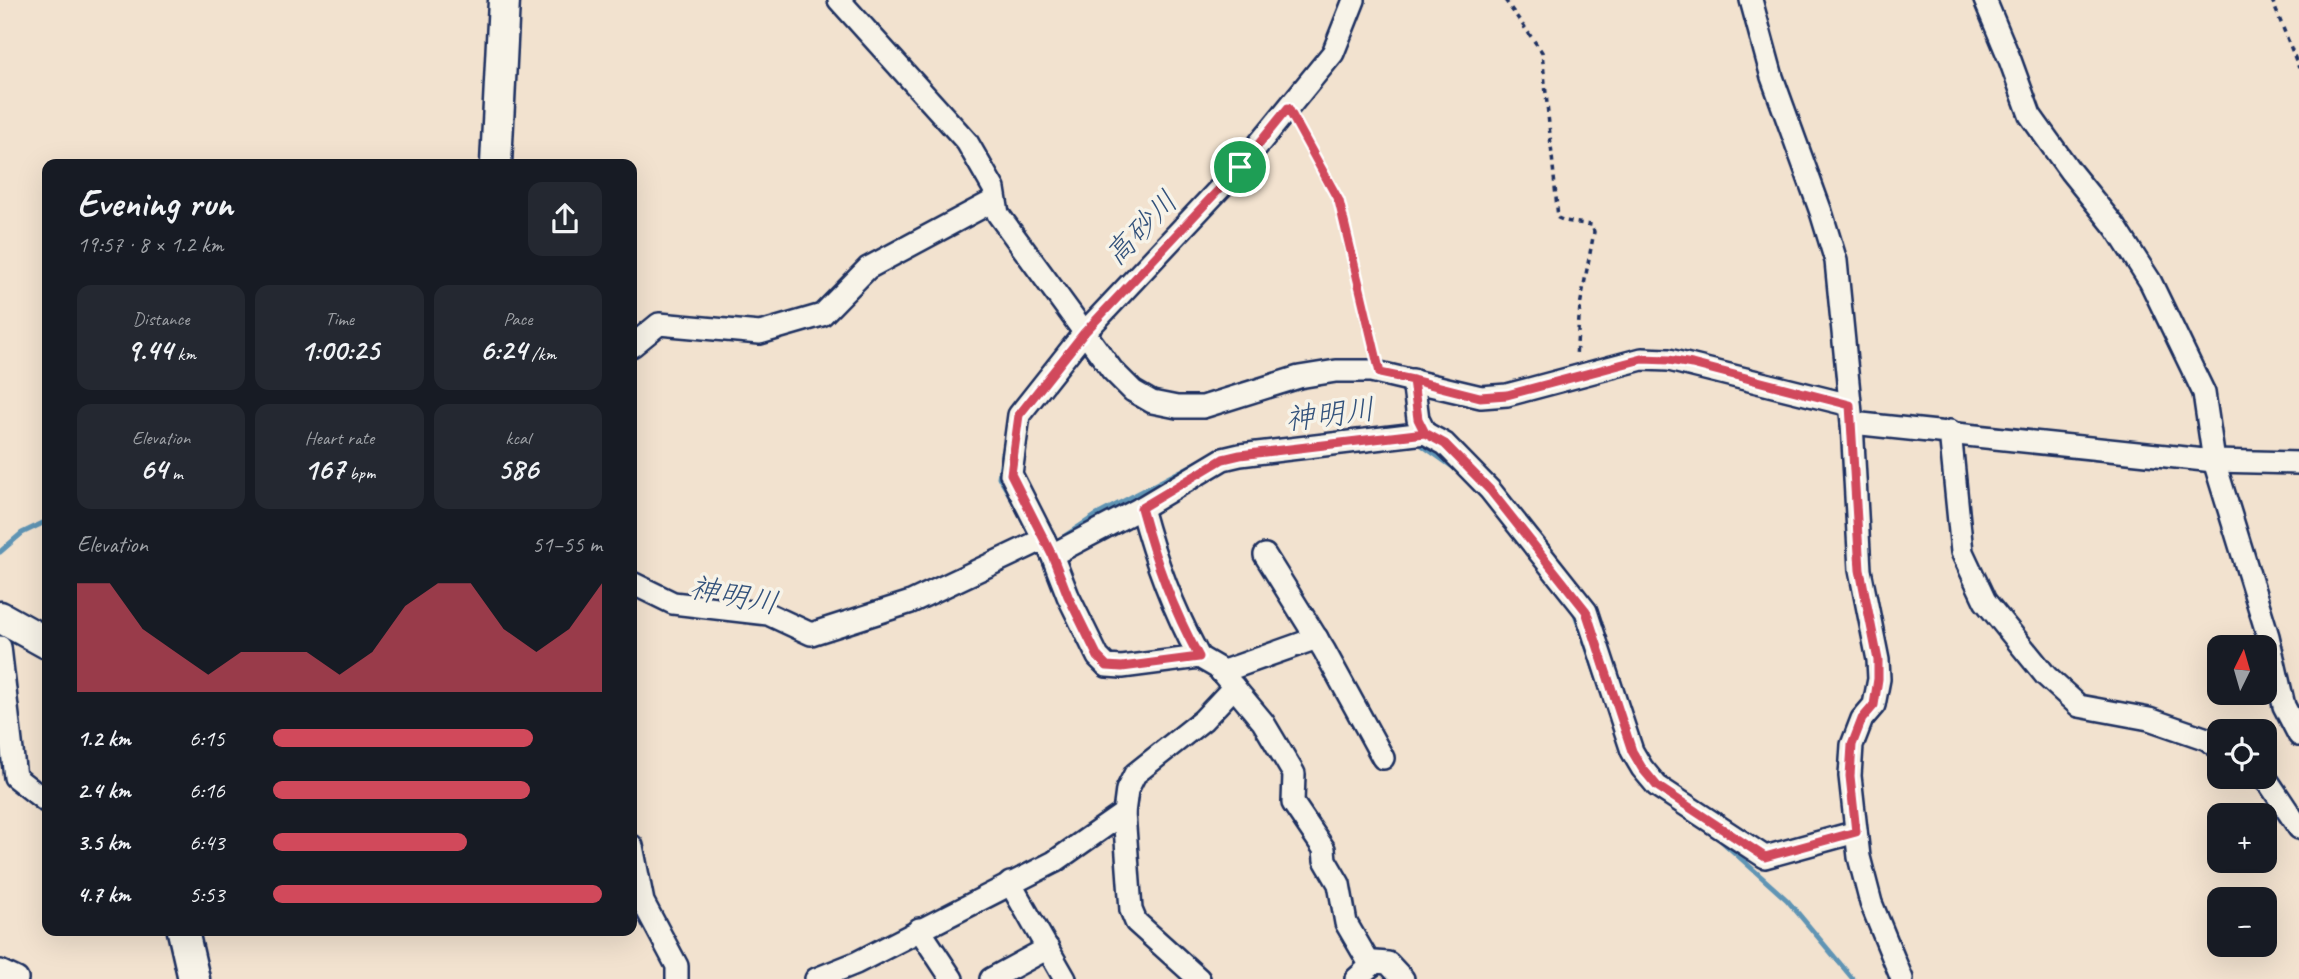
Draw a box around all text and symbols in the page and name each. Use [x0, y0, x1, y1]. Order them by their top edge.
pin [1210, 137, 1270, 197]
icon: arrive [1221, 148, 1259, 186]
text: Evening run [77, 180, 233, 227]
button: share [528, 182, 602, 256]
water label: 高砂川 [1096, 182, 1186, 274]
text: 19:57 · 8 × 1.2 km [77, 230, 223, 259]
text: Distance [133, 307, 190, 331]
text: Time [325, 307, 354, 331]
text: Pace [503, 307, 532, 331]
text: 9.44 [127, 331, 173, 369]
text: 1:00:25 [300, 331, 379, 369]
text: 6:24 [480, 331, 527, 369]
text: km [173, 342, 196, 366]
text: /km [527, 342, 556, 366]
water label: 神明川 [1283, 390, 1377, 438]
text: Elevation [132, 426, 190, 450]
text: Heart rate [305, 426, 374, 450]
text: kcal [505, 426, 530, 450]
text: 64 [140, 450, 167, 488]
text: 167 [304, 450, 345, 488]
text: 586 [497, 450, 538, 488]
text: m [167, 461, 183, 485]
text: bpm [345, 461, 375, 485]
text: Elevation [77, 530, 148, 559]
text: 51–55 m [532, 530, 602, 559]
water label: 神明川 [686, 568, 782, 622]
north arrow [2207, 635, 2277, 705]
map controls [2207, 635, 2277, 957]
button: locate [2207, 719, 2277, 789]
text: 1.2 km [77, 724, 131, 753]
text: 6:15 [189, 724, 225, 753]
text: 2.4 km [77, 776, 131, 805]
text: 6:16 [189, 776, 225, 805]
button: + [2207, 803, 2277, 873]
text: 3.5 km [77, 828, 130, 857]
text: 6:43 [189, 828, 225, 857]
text: 4.7 km [77, 880, 130, 909]
text: 5:53 [189, 880, 225, 909]
button: − [2207, 887, 2277, 957]

